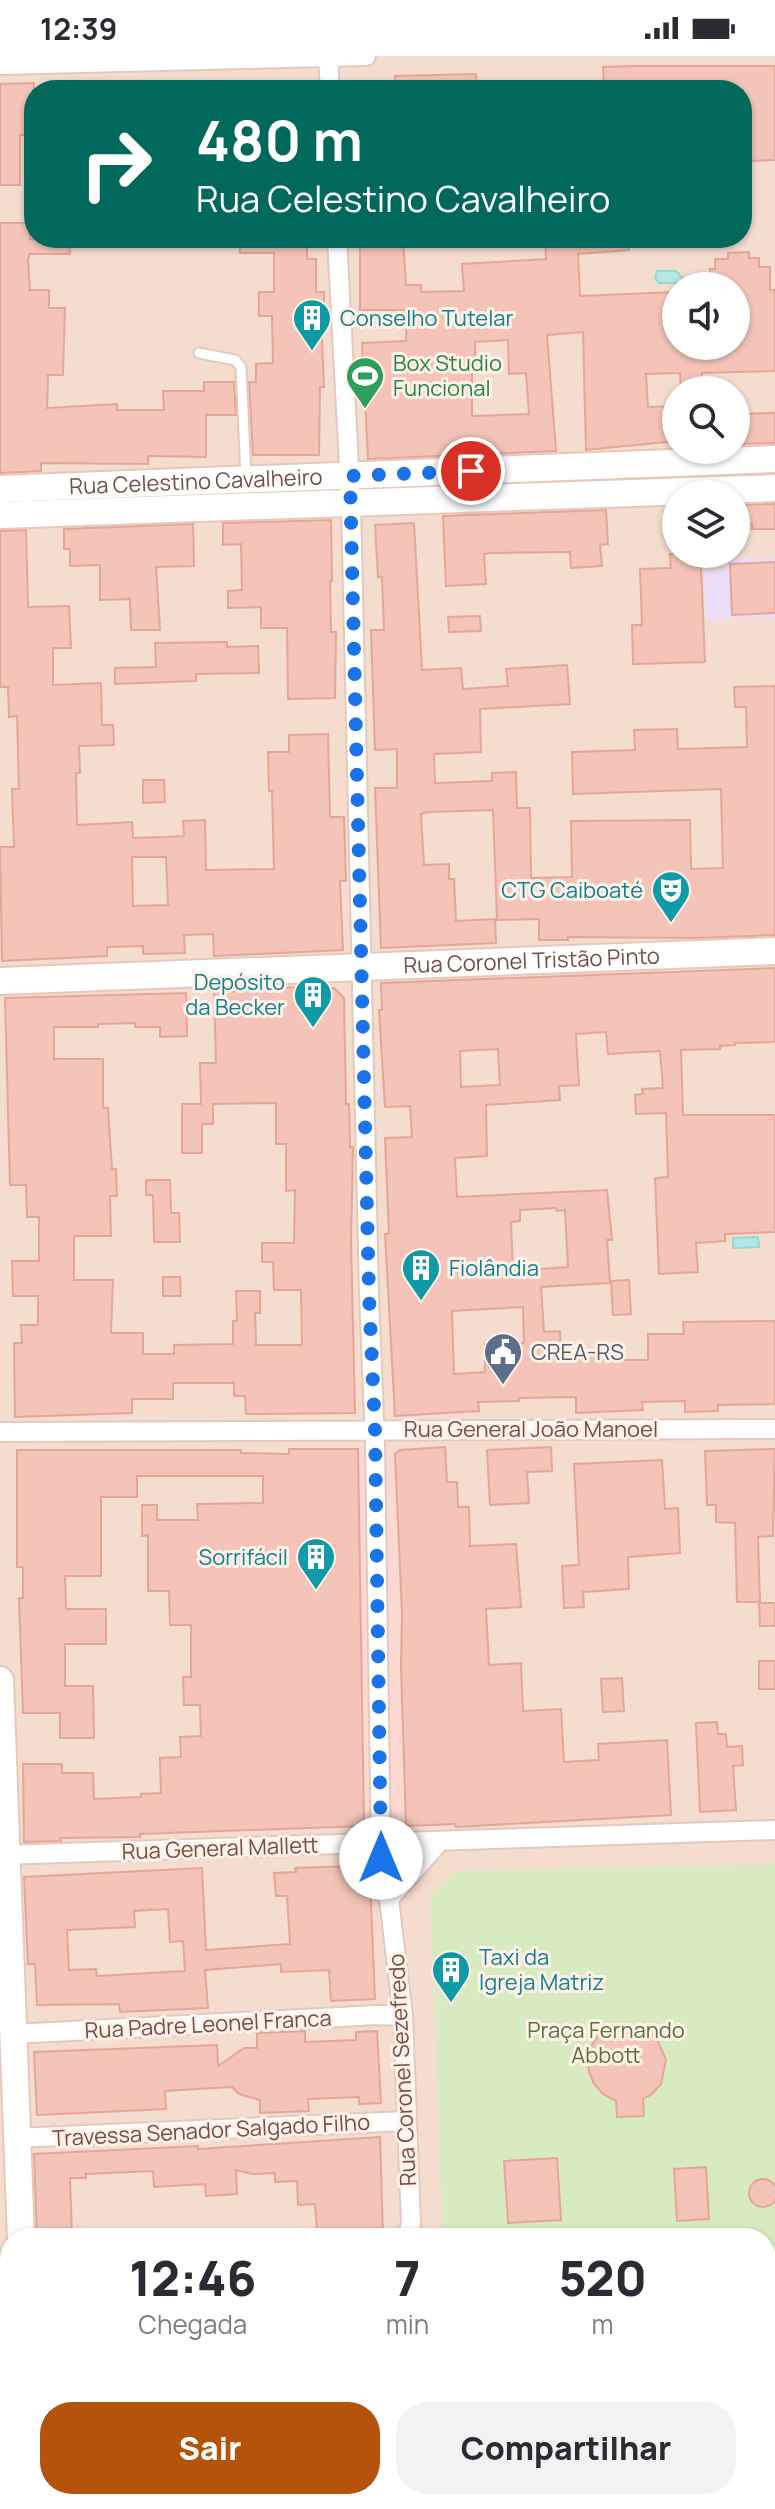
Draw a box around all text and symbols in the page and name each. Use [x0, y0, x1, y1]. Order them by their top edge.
text: 12:39 [40, 8, 117, 49]
text: 480 m [196, 101, 363, 178]
icon: right [64, 112, 168, 216]
text: Rua Celestino Cavalheiro [196, 174, 610, 223]
map controls [662, 272, 750, 568]
button: sound [662, 272, 750, 360]
building icon: Conselho Tutelar [291, 297, 333, 352]
place label: Conselho Tutelar [340, 303, 514, 333]
place label: Box Studio Funcional [393, 348, 502, 403]
sports icon: Box Studio Funcional [344, 355, 386, 410]
button: search [662, 376, 750, 464]
pin [437, 437, 505, 505]
icon: arrive [449, 449, 493, 493]
street label: Rua Celestino Cavalheiro [69, 462, 323, 501]
button: layers [662, 480, 750, 568]
theatre icon: CTG Caiboaté [650, 869, 692, 924]
place label: CTG Caiboaté [501, 875, 643, 905]
street label: Rua Coronel Tristão Pinto [403, 940, 660, 980]
place label: Depósito da Becker [185, 967, 285, 1022]
building icon: Depósito da Becker [292, 974, 334, 1029]
building icon: Fiolândia [400, 1247, 442, 1302]
place label: Fiolândia [449, 1253, 539, 1283]
public building icon: CREA-RS [482, 1331, 524, 1386]
place label: CREA-RS [531, 1337, 624, 1367]
street label: Rua General João Manoel [404, 1414, 658, 1444]
building icon: Sorrifácil [295, 1536, 337, 1591]
place label: Sorrifácil [199, 1542, 288, 1572]
position arrow [339, 1816, 423, 1900]
street label: Rua General Mallett [121, 1830, 319, 1866]
place label: Taxi da Igreja Matriz [479, 1942, 604, 1997]
building icon: Taxi da Igreja Matriz [430, 1949, 472, 2004]
street label: Rua Coronel Sezefredo [381, 1953, 423, 2187]
street label: Rua Padre Leonel Franca [84, 2003, 332, 2045]
park label: Praça Fernando Abbott [527, 2015, 685, 2070]
street label: Travessa Senador Salgado Filho [51, 2107, 371, 2153]
text: 12:46 [129, 2245, 256, 2310]
text: 7 [394, 2245, 420, 2310]
text: 520 [558, 2245, 647, 2310]
text: Chegada [138, 2306, 247, 2342]
text: min [386, 2306, 429, 2342]
text: m [592, 2306, 614, 2342]
button: Sair [40, 2402, 380, 2494]
button: Compartilhar [396, 2402, 736, 2494]

